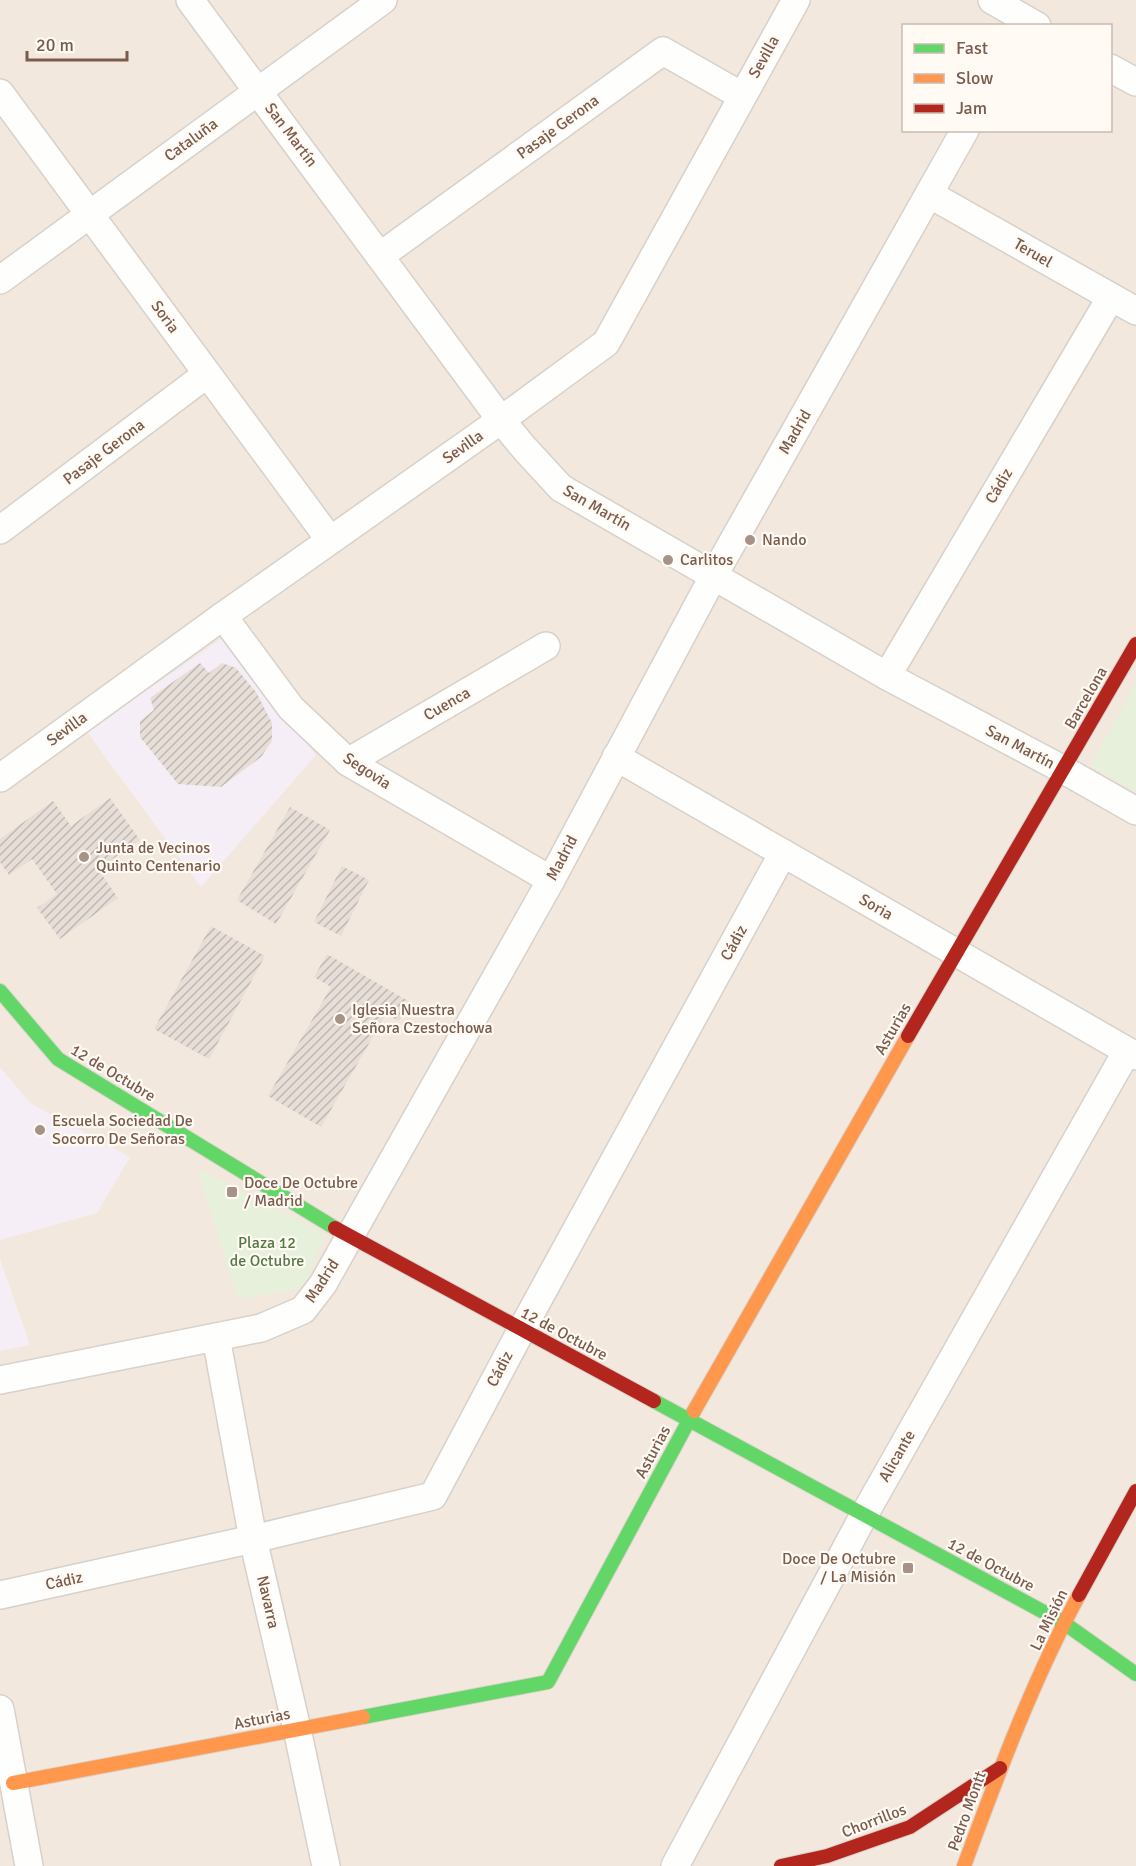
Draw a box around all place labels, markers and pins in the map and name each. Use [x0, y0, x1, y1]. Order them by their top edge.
place label: Nando [762, 530, 807, 550]
marker: Nando [743, 533, 757, 547]
place label: Carlitos [680, 550, 733, 570]
marker: Carlitos [661, 553, 675, 567]
place label: Junta de Vecinos Quinto Centenario [96, 838, 221, 876]
marker: Junta de Vecinos Quinto Centenario [77, 850, 91, 864]
place label: Iglesia Nuestra Señora Czestochowa [352, 1000, 493, 1038]
marker: Iglesia Nuestra Señora Czestochowa [333, 1012, 347, 1026]
place label: Escuela Sociedad De Socorro De Señoras [52, 1111, 193, 1149]
marker: Escuela Sociedad De Socorro De Señoras [33, 1123, 47, 1137]
place label: Doce De Octubre / Madrid [244, 1173, 358, 1211]
marker: Doce De Octubre / Madrid [225, 1185, 239, 1199]
place label: Doce De Octubre / La Misión [782, 1549, 896, 1587]
marker: Doce De Octubre / La Misión [901, 1561, 915, 1575]

